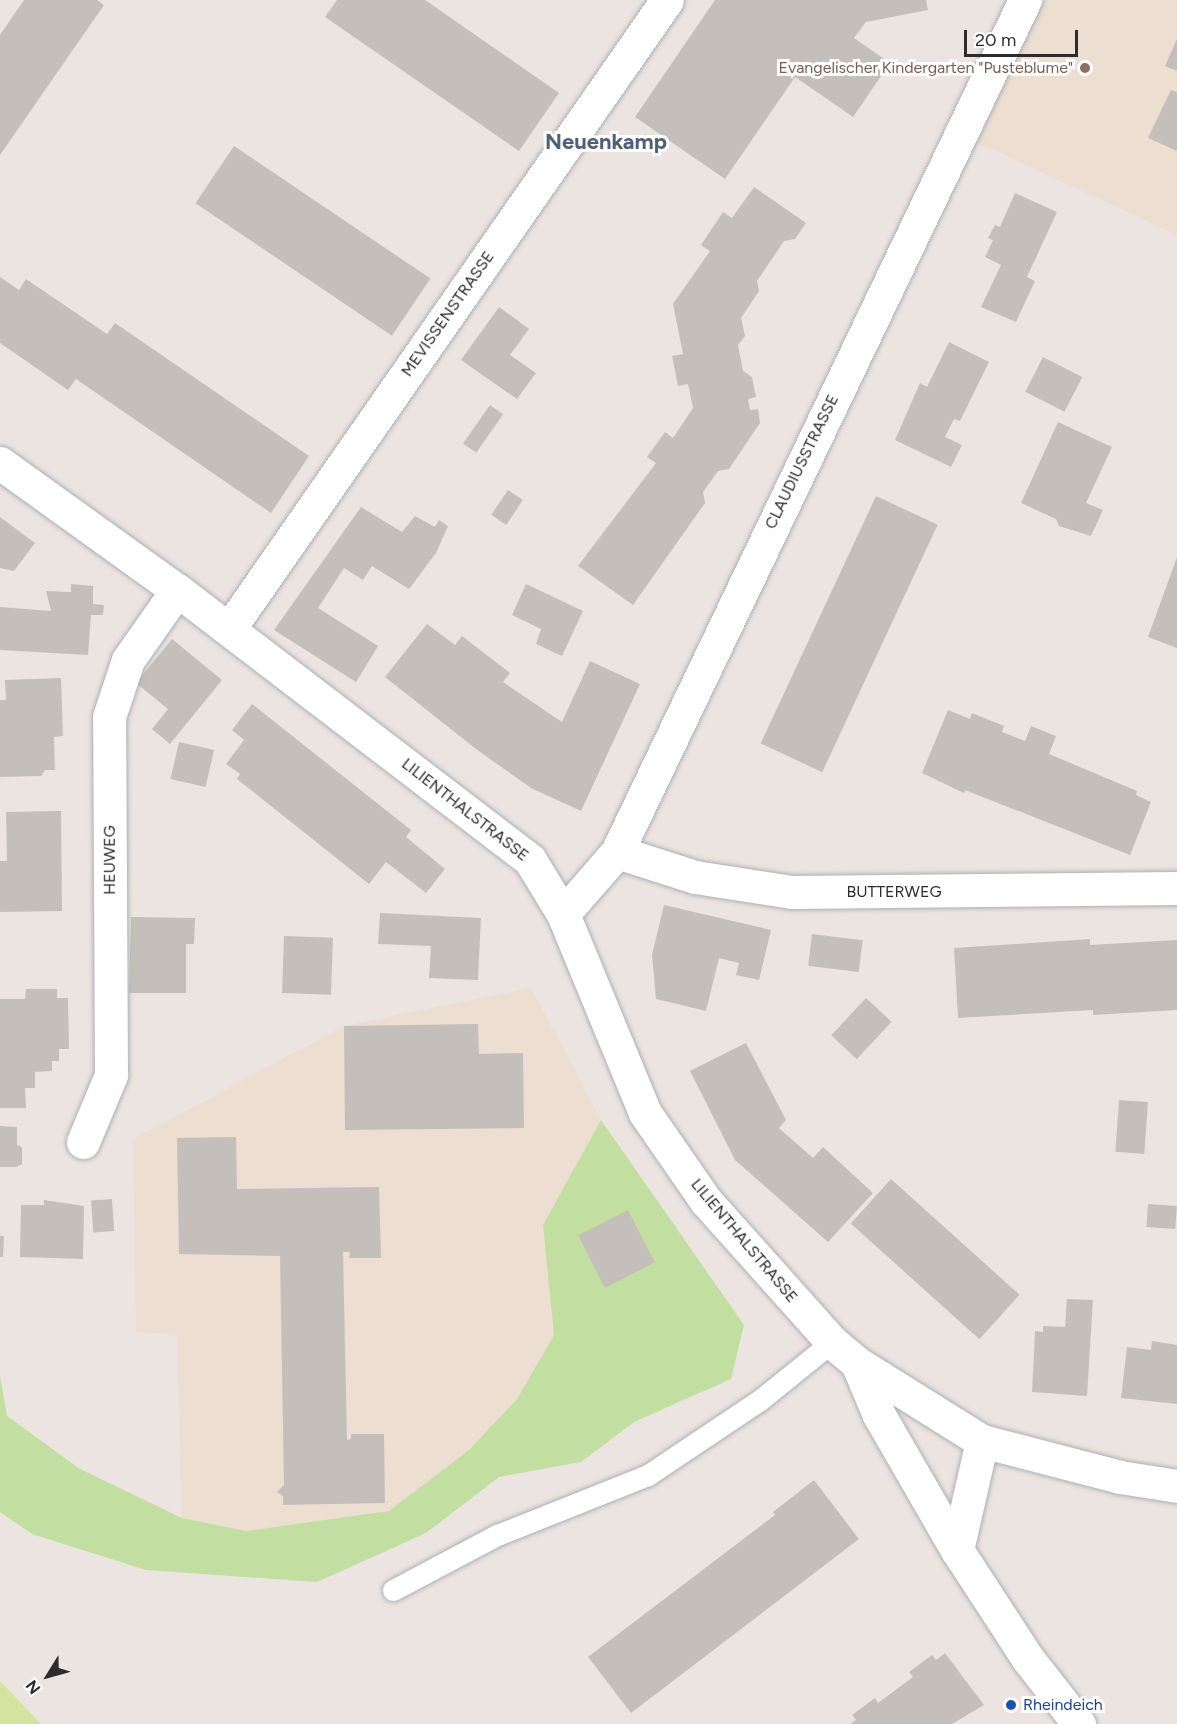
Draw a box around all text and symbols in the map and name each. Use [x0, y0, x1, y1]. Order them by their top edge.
scale bar [967, 18, 1081, 56]
text: 20 m [975, 29, 1016, 51]
place label: Evangelischer Kindergarten "Pusteblume" [779, 58, 1073, 78]
marker: Evangelischer Kindergarten "Pusteblume" [1078, 61, 1092, 75]
district label: Neuenkamp [545, 129, 667, 155]
street label: MEVISSENSTRASSE [398, 248, 498, 380]
street label: CLAUDIUSSTRASSE [761, 392, 843, 532]
street label: LILIENTHALSTRASSE [398, 754, 532, 866]
street label: HEUWEG [100, 825, 120, 895]
street label: BUTTERWEG [846, 882, 942, 902]
street label: LILIENTHALSTRASSE [687, 1175, 801, 1307]
north arrow [18, 1646, 78, 1706]
text: N [22, 1676, 45, 1698]
place label: Rheindeich [1023, 1695, 1103, 1715]
marker: Rheindeich [1004, 1698, 1018, 1712]

